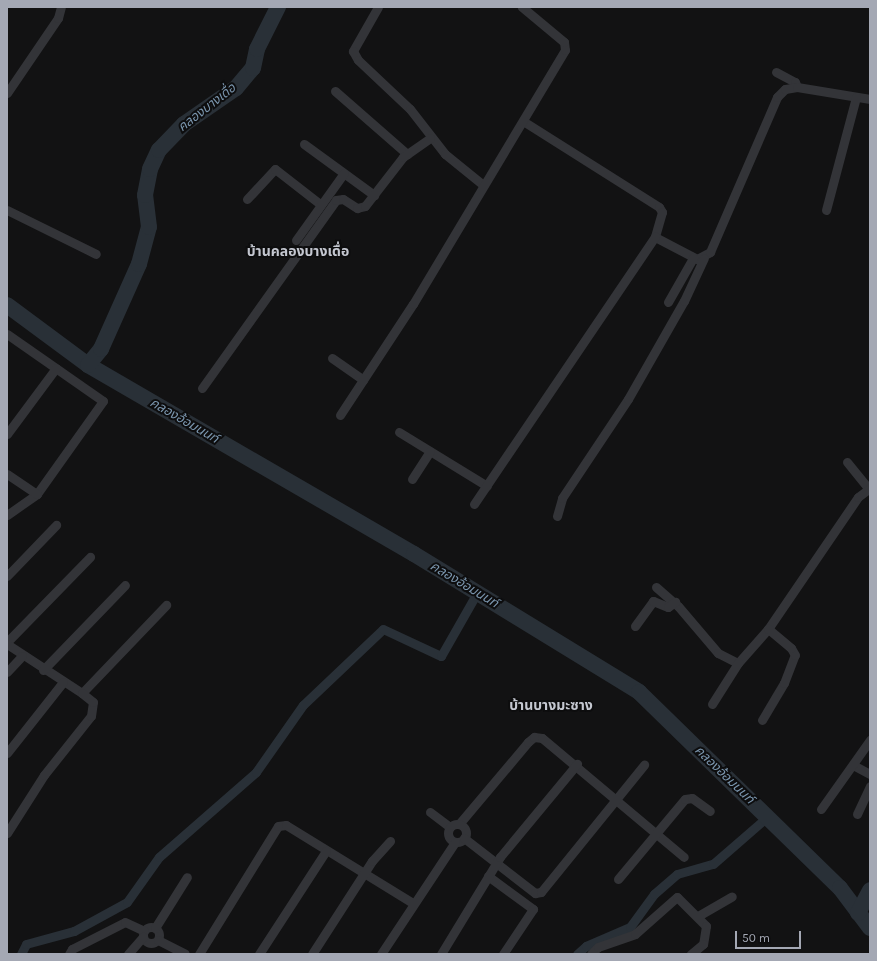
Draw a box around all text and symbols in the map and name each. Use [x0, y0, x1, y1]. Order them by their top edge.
water label: คลองบางเดื่อ [175, 81, 239, 135]
district label: บ้านคลองบางเดื่อ [247, 244, 349, 260]
water label: คลองอ้อมนนท์ [147, 395, 221, 447]
water label: คลองอ้อมนนท์ [427, 559, 501, 611]
district label: บ้านบางมะซาง [509, 698, 593, 714]
water label: คลองอ้อมนนท์ [691, 743, 757, 807]
scale bar [737, 923, 803, 949]
text: 50 m [742, 931, 770, 945]

